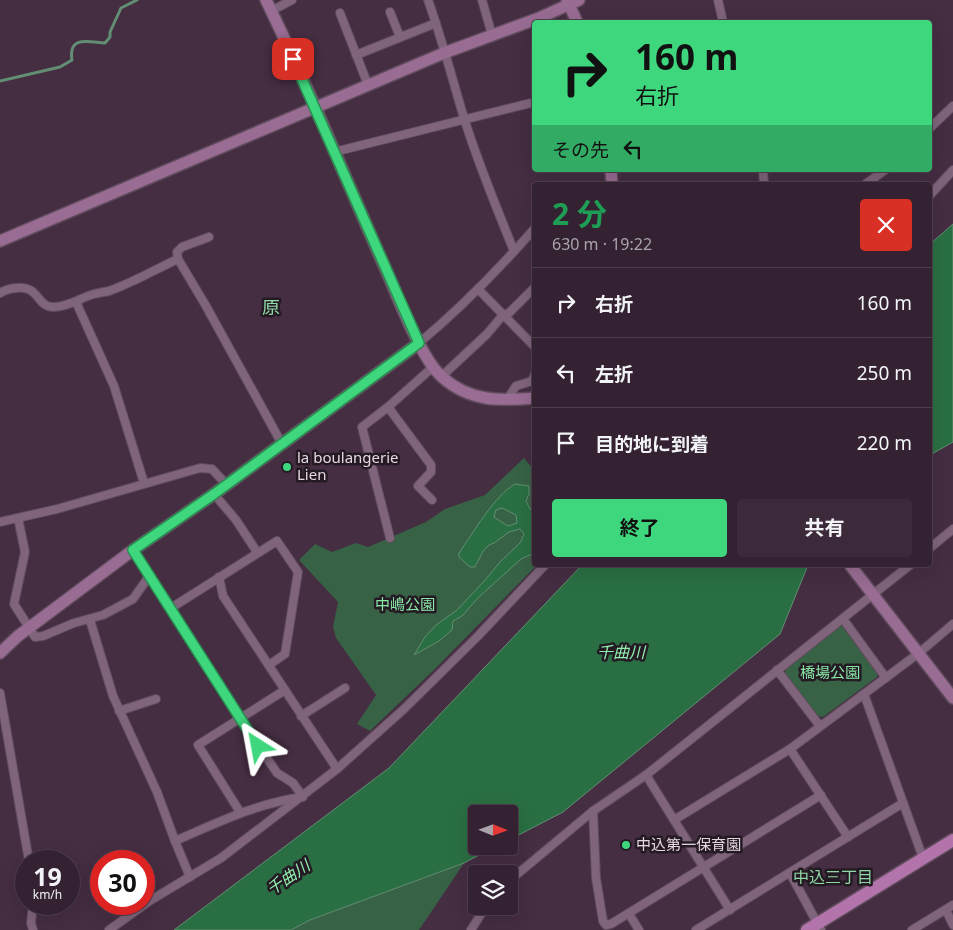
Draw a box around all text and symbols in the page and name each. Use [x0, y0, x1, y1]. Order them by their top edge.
text: 160 m [635, 33, 738, 80]
pin [272, 38, 314, 80]
icon: right [552, 40, 617, 105]
icon: arrive [279, 45, 307, 73]
text: 右折 [635, 80, 679, 110]
icon: left [619, 135, 647, 163]
text: その先 [552, 137, 609, 163]
text: 2 分 [552, 193, 607, 234]
button: close [860, 199, 912, 251]
text: 630 m · 19:22 [552, 233, 652, 255]
icon: right [552, 289, 580, 317]
text: 160 m [857, 290, 912, 316]
text: 右折 [595, 291, 633, 317]
district label: 原 [262, 295, 280, 319]
icon: left [552, 359, 580, 387]
text: 250 m [857, 360, 912, 386]
text: 左折 [595, 361, 633, 387]
icon: arrive [552, 429, 580, 457]
text: 220 m [857, 430, 912, 456]
text: 目的地に到着 [595, 431, 709, 457]
place label: la boulangerie Lien [297, 447, 399, 484]
marker: la boulangerie Lien [281, 461, 293, 473]
button: 終了 [552, 499, 727, 557]
button: 共有 [737, 499, 912, 557]
park label: 中嶋公園 [375, 594, 435, 614]
water label: 千曲川 [597, 641, 647, 663]
park label: 橋場公園 [800, 662, 860, 682]
position arrow [231, 719, 283, 771]
north arrow [468, 805, 518, 855]
map controls [468, 805, 518, 915]
place label: 中込第一保育園 [636, 834, 741, 854]
marker: 中込第一保育園 [620, 839, 632, 851]
speed limit sign: 30 [90, 850, 155, 915]
water label: 千曲川 [262, 853, 316, 900]
text: 19 [33, 859, 62, 893]
button: layers [468, 865, 518, 915]
district label: 中込三丁目 [793, 866, 873, 888]
text: km/h [33, 886, 62, 903]

